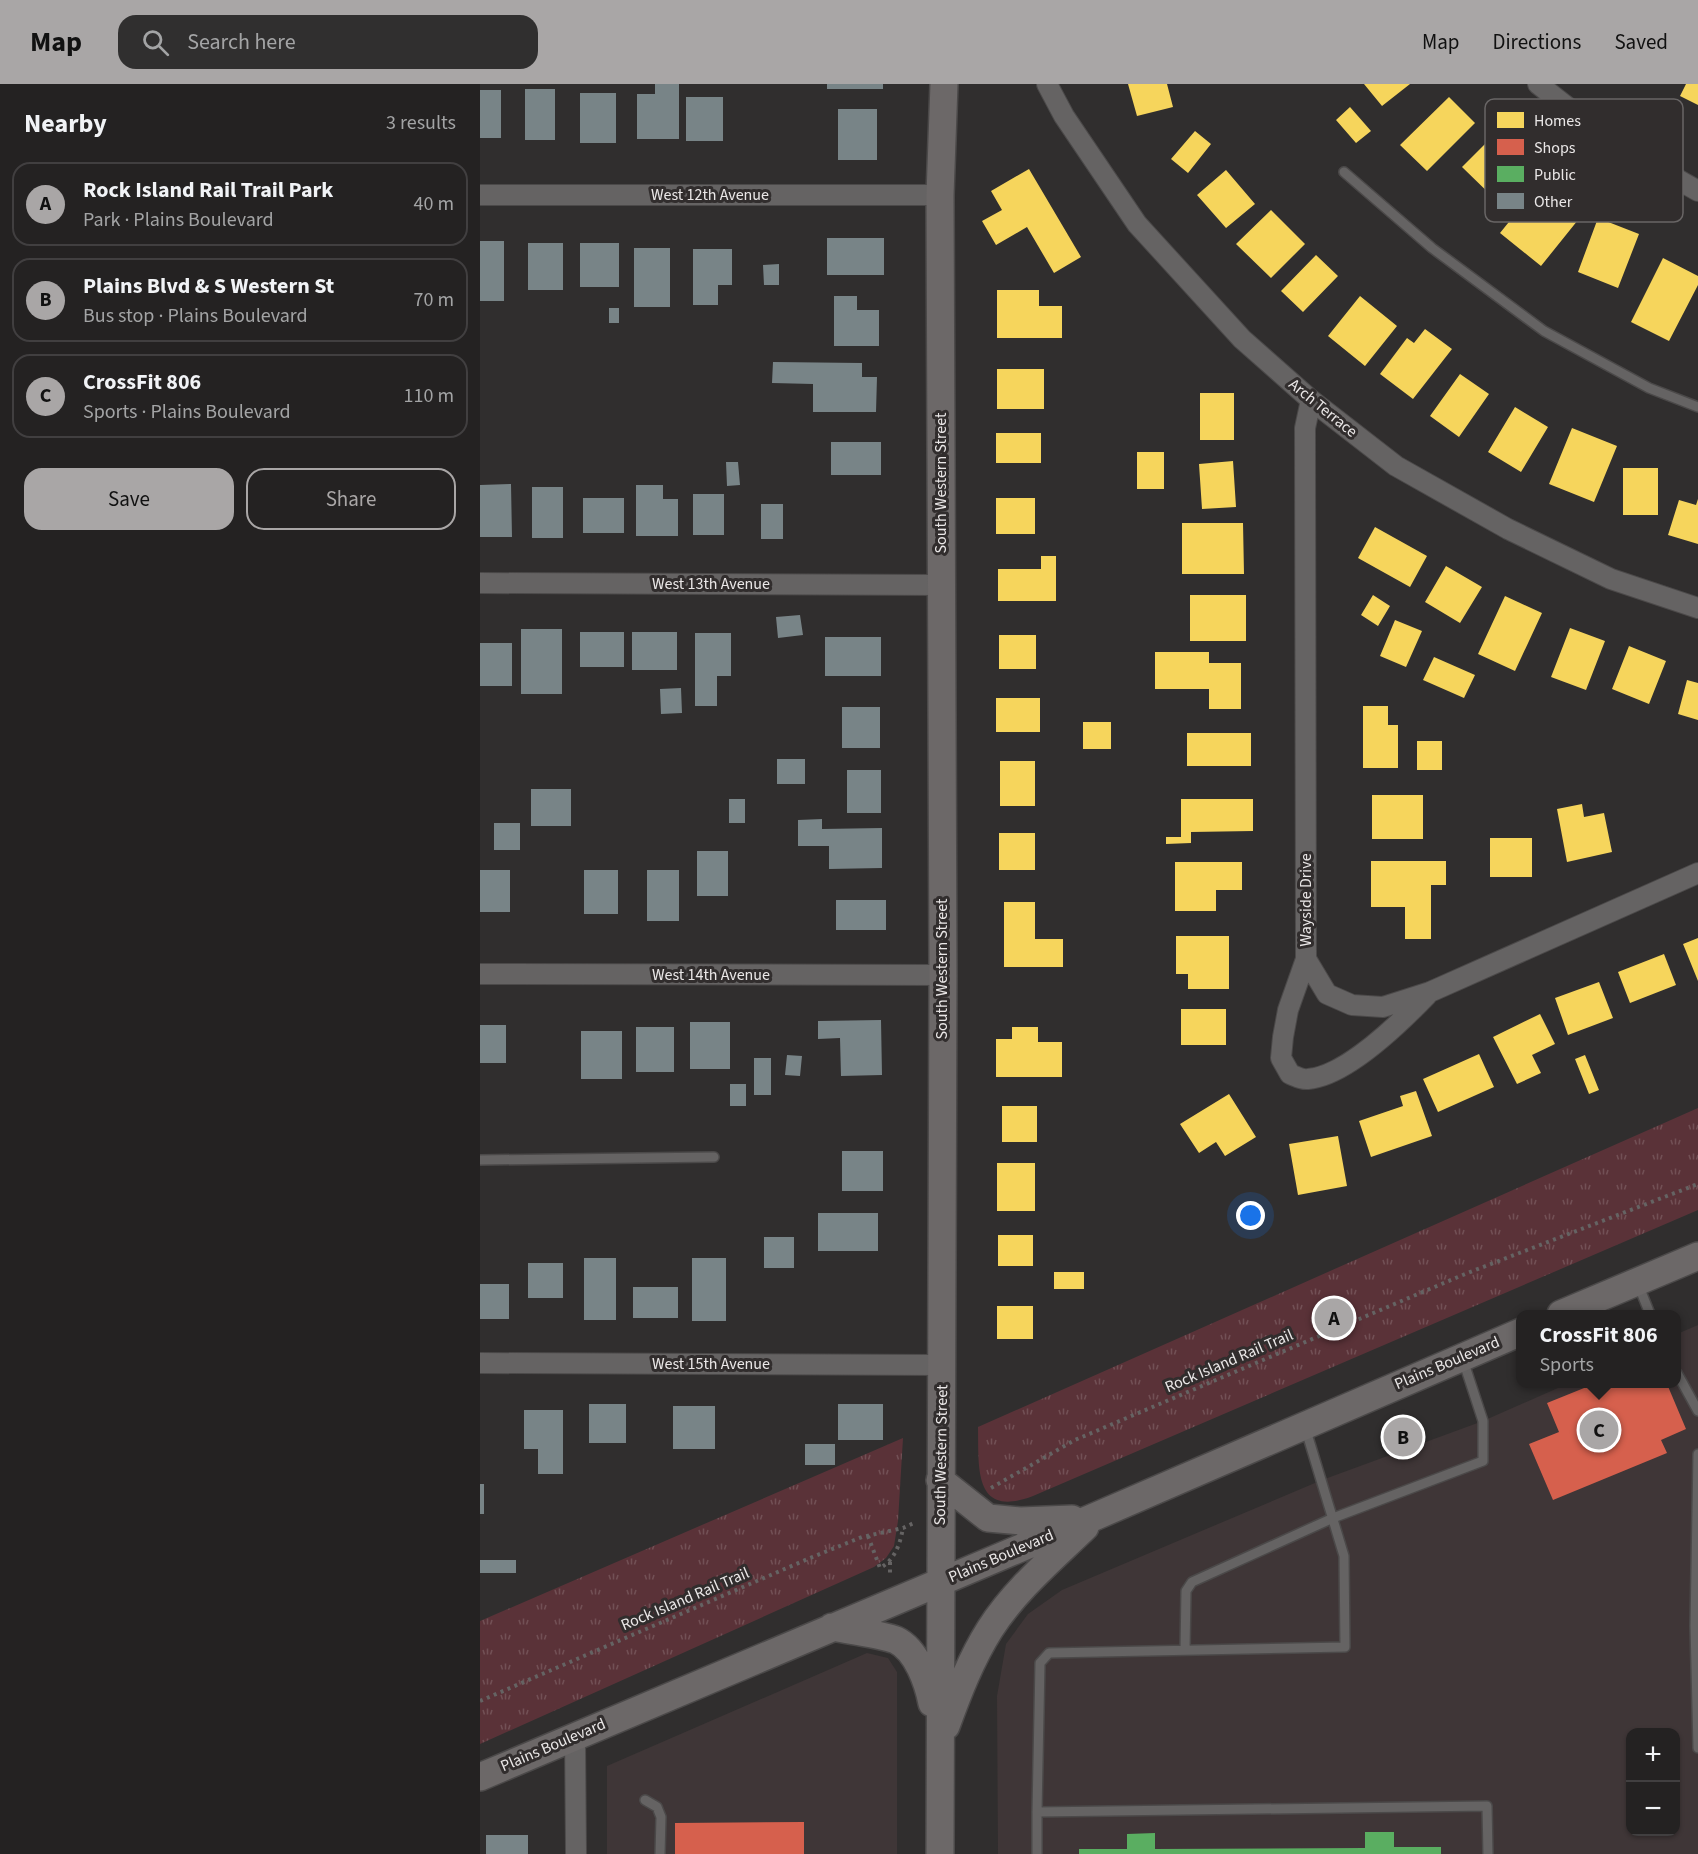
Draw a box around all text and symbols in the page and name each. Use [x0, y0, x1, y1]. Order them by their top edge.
search box [118, 15, 538, 69]
text: Map [30, 22, 82, 62]
icon: search [139, 26, 172, 59]
text: Search here [187, 26, 296, 58]
text: Map [1422, 27, 1460, 57]
text: Directions [1493, 27, 1581, 57]
text: Saved [1614, 27, 1668, 57]
legend [1485, 99, 1683, 222]
text: Nearby [24, 105, 107, 142]
text: 3 results [386, 109, 456, 137]
text: Homes [1534, 110, 1581, 132]
text: Shops [1534, 137, 1576, 159]
text: Public [1534, 164, 1576, 186]
text: Rock Island Rail Trail Park [83, 174, 333, 206]
street label: West 12th Avenue [651, 184, 769, 206]
text: A [40, 190, 51, 218]
text: 40 m [414, 190, 454, 218]
text: Other [1534, 191, 1573, 213]
text: Park · Plains Boulevard [83, 206, 274, 234]
text: Plains Blvd & S Western St [83, 270, 334, 302]
text: B [39, 286, 52, 314]
text: 70 m [414, 286, 454, 314]
text: Bus stop · Plains Boulevard [83, 302, 308, 330]
text: CrossFit 806 [83, 366, 201, 398]
street label: Arch Terrace [1284, 374, 1362, 443]
text: C [40, 382, 51, 410]
text: 110 m [404, 382, 454, 410]
text: Sports · Plains Boulevard [83, 398, 291, 426]
street label: South Western Street [930, 412, 952, 553]
button: Save [24, 468, 234, 530]
button: Share [246, 468, 456, 530]
street label: West 13th Avenue [652, 573, 770, 595]
street label: Wayside Drive [1295, 853, 1317, 947]
street label: South Western Street [931, 898, 953, 1039]
street label: West 14th Avenue [652, 964, 770, 986]
your location [1236, 1201, 1265, 1230]
pin: A [1314, 1296, 1354, 1340]
popup [1516, 1310, 1681, 1388]
text: CrossFit 806 [1539, 1319, 1658, 1351]
street label: Rock Island Rail Trail [1161, 1324, 1297, 1398]
street label: Plains Boulevard [1391, 1331, 1503, 1395]
text: Sports [1539, 1351, 1594, 1379]
street label: West 15th Avenue [652, 1353, 770, 1375]
street label: South Western Street [929, 1384, 953, 1526]
pin: C [1580, 1408, 1618, 1452]
pin: B [1384, 1414, 1422, 1460]
street label: Plains Boulevard [945, 1524, 1057, 1588]
street label: Rock Island Rail Trail [617, 1562, 753, 1636]
street label: Plains Boulevard [497, 1713, 609, 1777]
map controls [1626, 1728, 1680, 1836]
button: + [1626, 1728, 1680, 1782]
button: − [1626, 1782, 1680, 1836]

